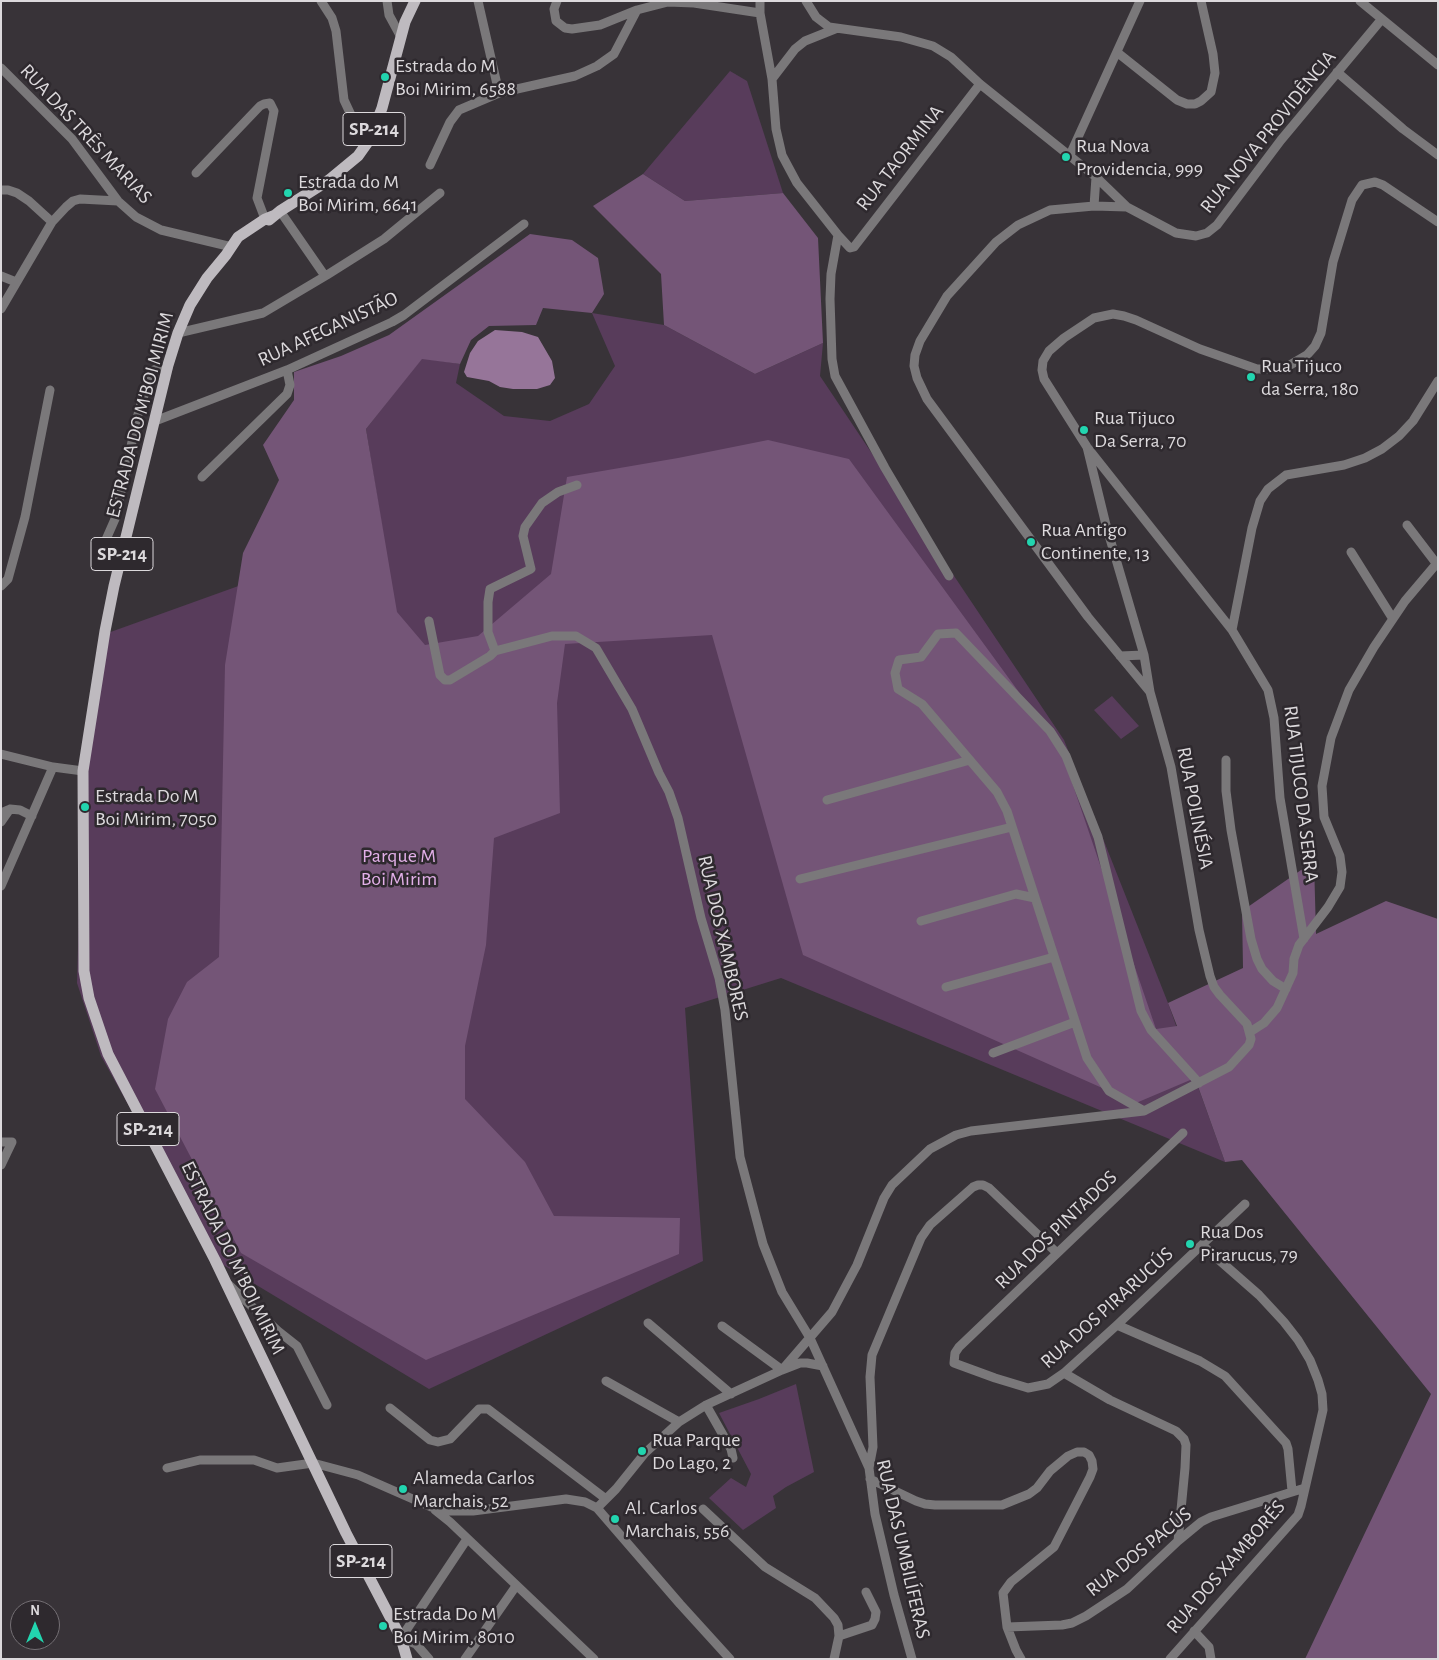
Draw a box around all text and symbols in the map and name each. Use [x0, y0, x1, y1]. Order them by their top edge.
street label: RUA NOVA PROVIDÊNCIA [1195, 46, 1341, 218]
place label: Estrada do M Boi Mirim, 6588 [395, 54, 516, 101]
street label: RUA DAS TRÊS MARIAS [15, 59, 157, 209]
marker: Estrada do M Boi Mirim, 6588 [379, 71, 391, 83]
street label: RUA TAORMINA [851, 100, 949, 216]
road number: SP-214 [343, 112, 405, 146]
place label: Rua Nova Providencia, 999 [1076, 134, 1203, 181]
marker: Rua Nova Providencia, 999 [1060, 151, 1072, 163]
place label: Estrada do M Boi Mirim, 6641 [298, 170, 418, 217]
marker: Estrada do M Boi Mirim, 6641 [282, 187, 294, 199]
street label: RUA AFEGANISTÃO [254, 286, 402, 372]
street label: ESTRADA DO M'BOI MIRIM [101, 309, 179, 521]
place label: Rua Tijuco da Serra, 180 [1261, 354, 1359, 401]
marker: Rua Tijuco da Serra, 180 [1245, 371, 1257, 383]
place label: Rua Tijuco Da Serra, 70 [1094, 406, 1186, 453]
marker: Rua Tijuco Da Serra, 70 [1078, 424, 1090, 436]
place label: Rua Antigo Continente, 13 [1041, 518, 1150, 565]
marker: Rua Antigo Continente, 13 [1025, 536, 1037, 548]
road number: SP-214 [91, 538, 153, 570]
street label: RUA TIJUCO DA SERRA [1278, 704, 1324, 884]
street label: RUA POLINÉSIA [1171, 745, 1219, 871]
place label: Estrada Do M Boi Mirim, 7050 [95, 784, 217, 831]
marker: Estrada Do M Boi Mirim, 7050 [79, 801, 91, 813]
park label: Parque M Boi Mirim [361, 844, 437, 891]
street label: RUA DOS XAMBORES [692, 853, 754, 1023]
road number: SP-214 [117, 1112, 179, 1146]
street label: ESTRADA DO M'BOI MIRIM [176, 1157, 290, 1359]
street label: RUA DOS PINTADOS [990, 1166, 1122, 1294]
place label: Rua Dos Pirarucus, 79 [1200, 1220, 1298, 1267]
marker: Rua Dos Pirarucus, 79 [1184, 1238, 1196, 1250]
street label: RUA DOS PIRARUCÚS [1036, 1242, 1178, 1374]
place label: Rua Parque Do Lago, 2 [652, 1428, 740, 1475]
marker: Rua Parque Do Lago, 2 [636, 1445, 648, 1457]
street label: RUA DAS UMBILÍFERAS [871, 1457, 935, 1641]
place label: Alameda Carlos Marchais, 52 [413, 1466, 535, 1513]
marker: Alameda Carlos Marchais, 52 [397, 1483, 409, 1495]
street label: RUA DOS XAMBORÉS [1162, 1495, 1290, 1639]
place label: Al. Carlos Marchais, 556 [625, 1496, 729, 1543]
street label: RUA DOS PACÚS [1081, 1502, 1197, 1602]
marker: Al. Carlos Marchais, 556 [609, 1513, 621, 1525]
road number: SP-214 [330, 1544, 392, 1578]
north arrow [10, 1600, 60, 1650]
place label: Estrada Do M Boi Mirim, 8010 [393, 1602, 515, 1649]
text: N [30, 1604, 40, 1618]
marker: Estrada Do M Boi Mirim, 8010 [377, 1620, 389, 1632]

